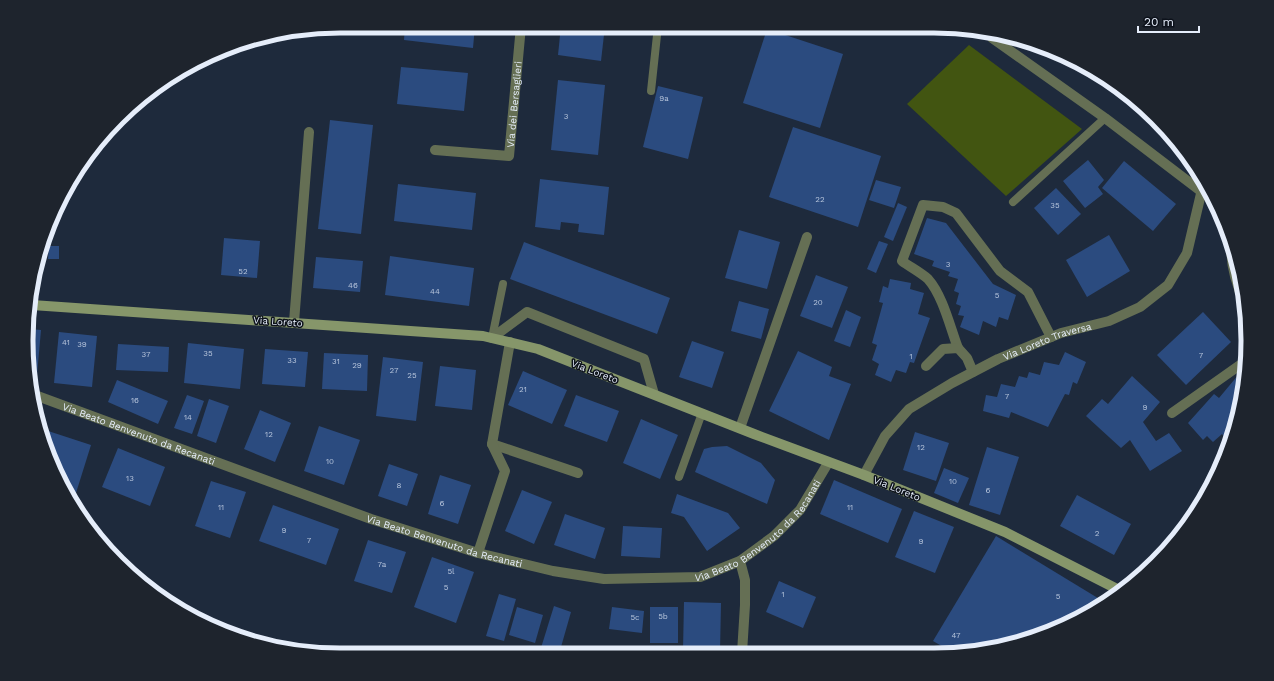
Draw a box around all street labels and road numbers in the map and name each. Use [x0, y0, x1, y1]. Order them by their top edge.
street label: Via dei Bersaglieri [505, 61, 524, 148]
street label: Via Loreto [253, 314, 303, 329]
street label: Via Loreto Traversa [1001, 321, 1093, 362]
street label: Via Loreto [570, 357, 620, 385]
street label: Via Beato Benvenuto da Recanati [61, 401, 217, 467]
street label: Via Loreto [872, 474, 922, 503]
street label: Via Beato Benvenuto da Recanati [695, 478, 823, 583]
street label: Via Beato Benvenuto da Recanati [365, 513, 523, 569]

